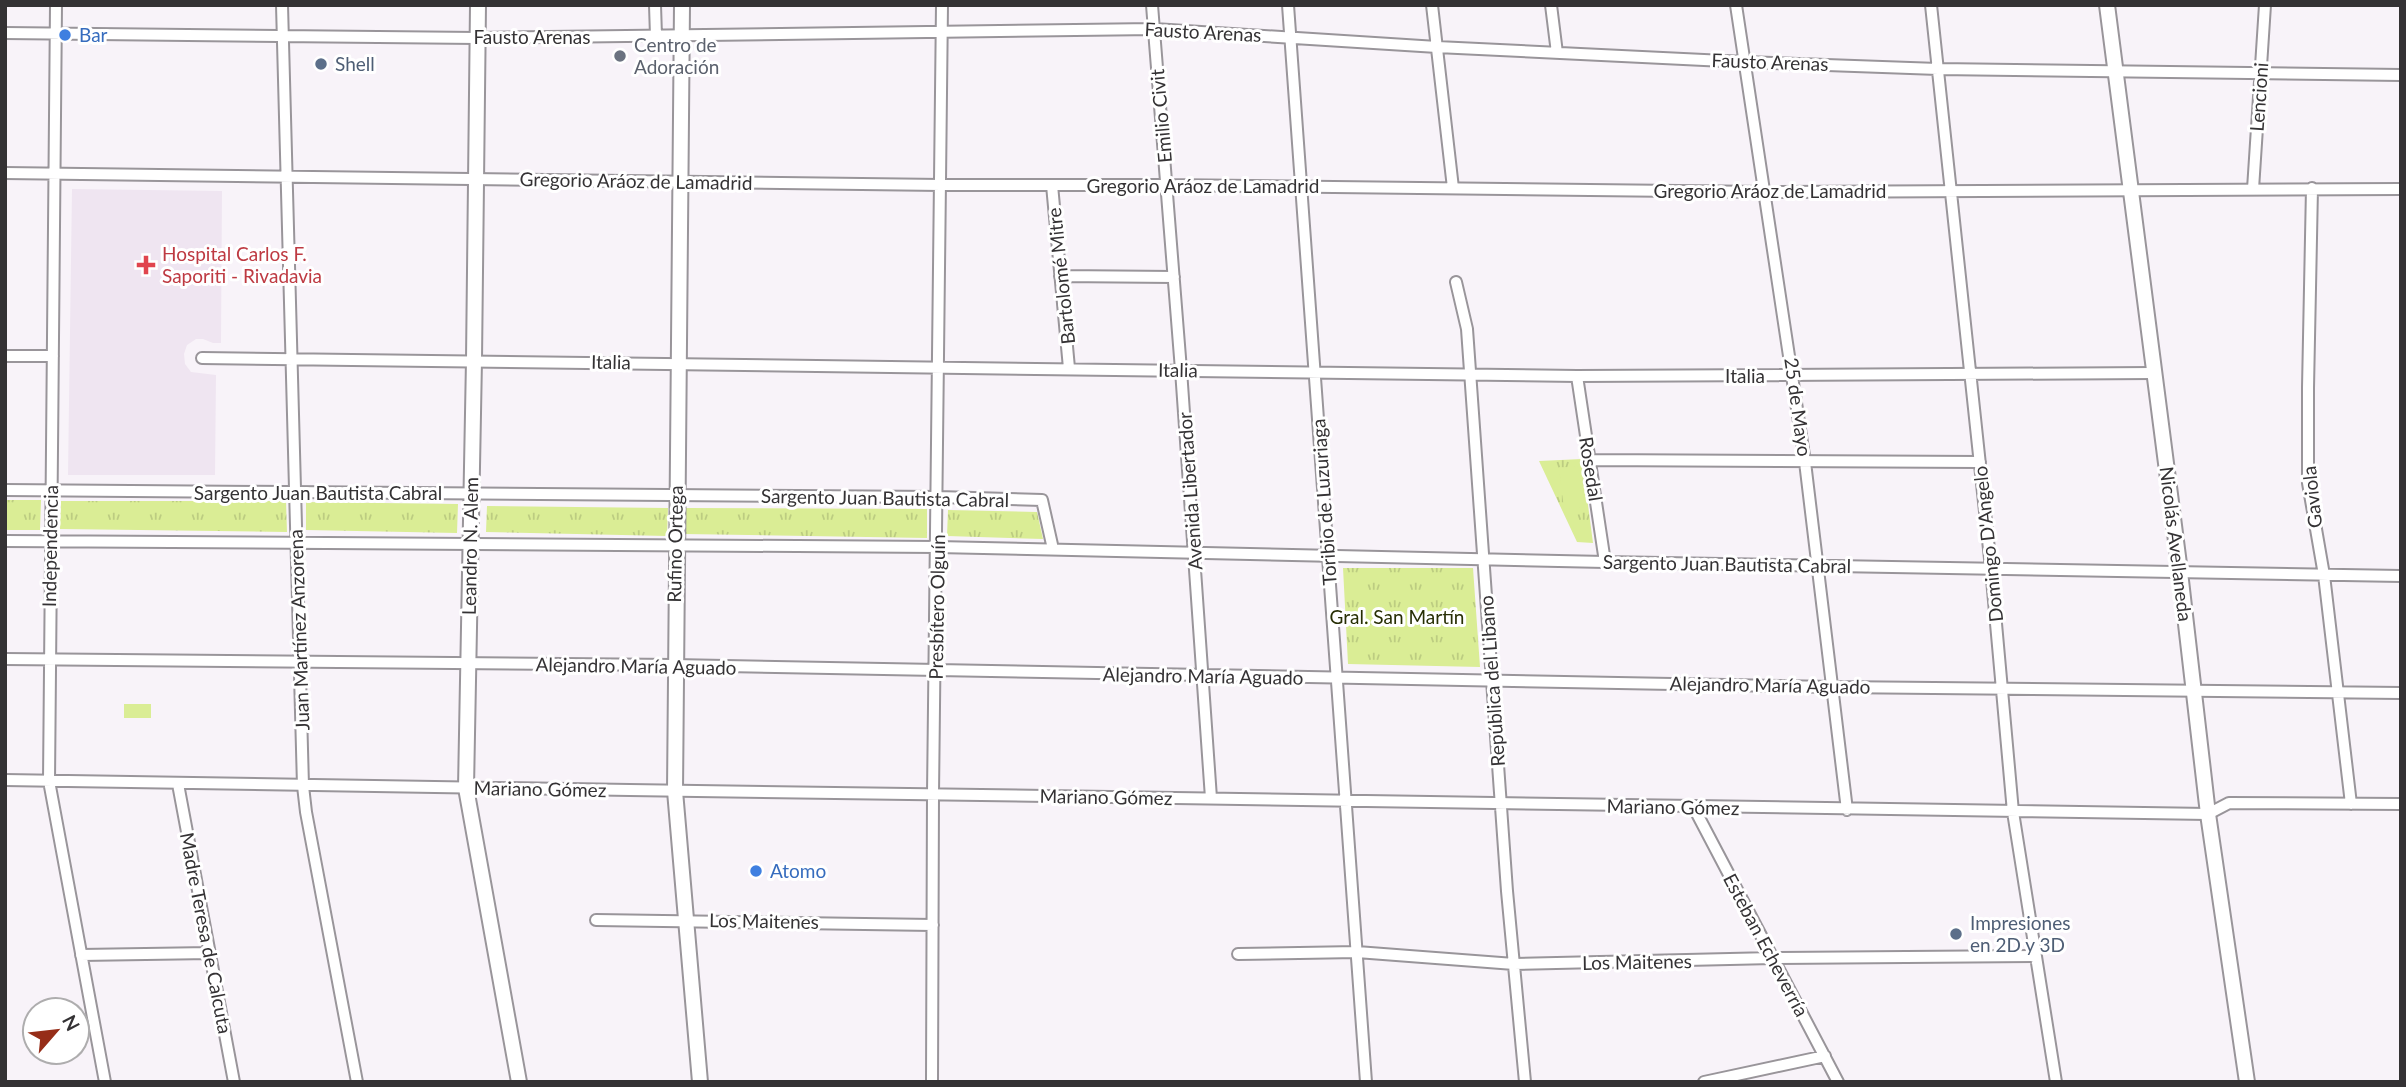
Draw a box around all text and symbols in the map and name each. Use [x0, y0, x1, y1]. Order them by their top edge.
street label: Fausto Arenas [1144, 17, 1262, 46]
place label: Bar [79, 23, 108, 46]
street label: Fausto Arenas [473, 25, 591, 48]
marker: Bar [57, 27, 73, 43]
place label: Centro de Adoración [634, 33, 719, 78]
marker: Centro de Adoración [612, 48, 628, 64]
street label: Fausto Arenas [1711, 48, 1829, 75]
place label: Shell [335, 52, 375, 75]
marker: Shell [313, 56, 329, 72]
street label: Lencioni [2245, 62, 2272, 132]
street label: Emilio Civit [1145, 68, 1176, 164]
street label: Gregorio Aráoz de Lamadrid [519, 167, 753, 194]
street label: Gregorio Aráoz de Lamadrid [1087, 174, 1319, 197]
street label: Gregorio Aráoz de Lamadrid [1654, 179, 1886, 202]
street label: Bartolomé Mitre [1042, 207, 1079, 346]
place label: Hospital Carlos F. Saporiti - Rivadavia [162, 242, 322, 287]
marker: Hospital Carlos F. Saporiti - Rivadavia [136, 255, 156, 275]
street label: Italia [591, 350, 631, 373]
street label: 25 de Mayo [1780, 356, 1817, 458]
street label: Italia [1158, 358, 1198, 381]
street label: Italia [1725, 364, 1765, 387]
street label: Avenida Libertador [1173, 411, 1206, 571]
street label: Toribio de Luzuriaga [1306, 418, 1341, 586]
street label: Rosedal [1575, 435, 1608, 503]
street label: Domingo D'Angelo [1968, 465, 2007, 623]
street label: Nicolás Avellaneda [2156, 465, 2197, 623]
street label: Gaviola [2297, 465, 2326, 529]
street label: Leandro N. Alem [457, 477, 482, 615]
street label: Sargento Juan Bautista Cabral [194, 481, 442, 504]
street label: Sargento Juan Bautista Cabral [761, 484, 1009, 511]
street label: Independencia [37, 485, 62, 607]
street label: Rufino Ortega [662, 485, 687, 603]
street label: Juan Martínez Anzorena [283, 529, 314, 731]
street label: Presbítero Olguín [924, 534, 949, 680]
street label: Sargento Juan Bautista Cabral [1603, 550, 1851, 577]
street label: República del Libano [1474, 595, 1509, 767]
park label: Gral. San Martín [1330, 605, 1464, 628]
street label: Alejandro María Aguado [535, 652, 737, 679]
street label: Alejandro María Aguado [1102, 662, 1304, 689]
street label: Alejandro María Aguado [1669, 671, 1871, 698]
street label: Mariano Gómez [473, 776, 607, 801]
street label: Mariano Gómez [1039, 784, 1173, 809]
street label: Mariano Gómez [1606, 794, 1740, 819]
street label: Madre Teresa de Calcuta [176, 830, 237, 1035]
place label: Atomo [770, 859, 826, 882]
marker: Atomo [748, 863, 764, 879]
street label: Esteban Echeverría [1719, 869, 1814, 1020]
street label: Los Maitenes [709, 908, 819, 933]
place label: Impresiones en 2D y 3D [1970, 911, 2070, 956]
marker: Impresiones en 2D y 3D [1948, 926, 1964, 942]
street label: Los Maitenes [1582, 949, 1692, 974]
north arrow [21, 996, 91, 1066]
text: N [58, 1011, 85, 1035]

